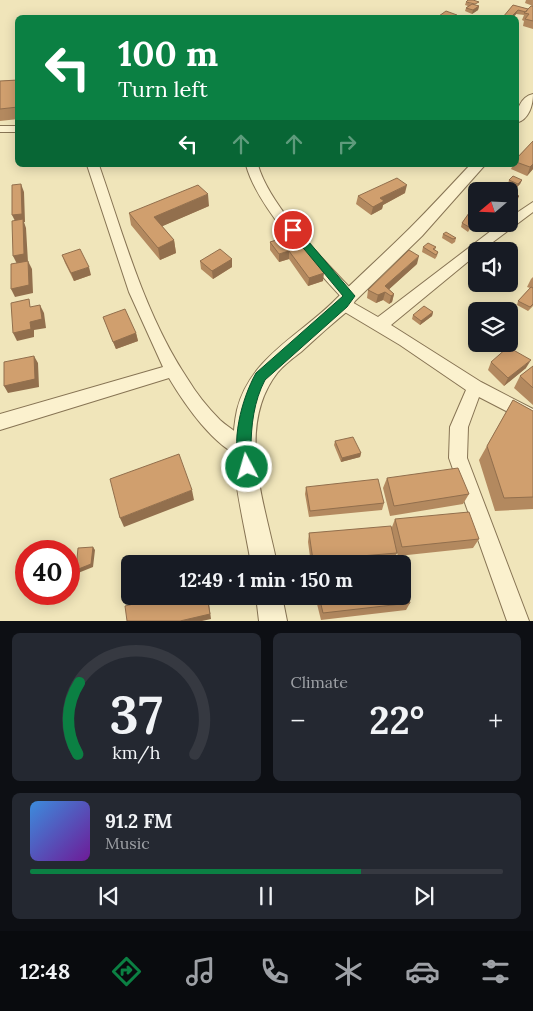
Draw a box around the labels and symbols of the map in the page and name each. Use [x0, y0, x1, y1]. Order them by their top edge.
north arrow [468, 182, 518, 232]
pin [272, 209, 314, 251]
position arrow [220, 440, 272, 492]
speed limit sign: 40 [15, 540, 80, 605]

